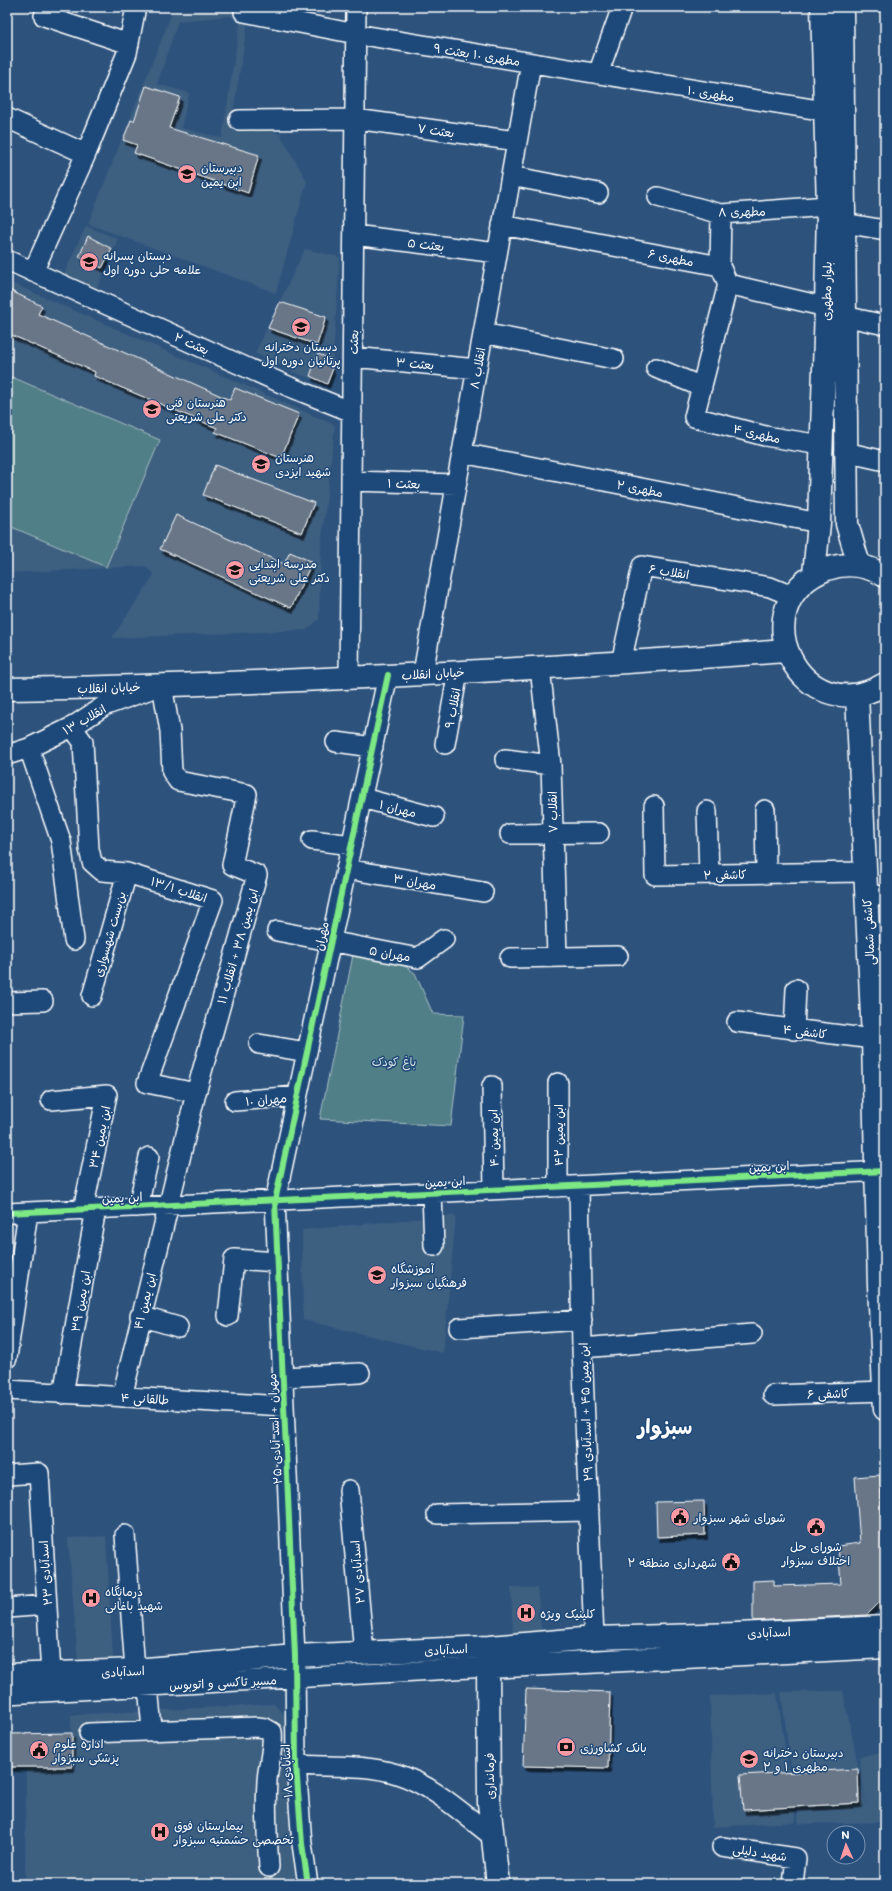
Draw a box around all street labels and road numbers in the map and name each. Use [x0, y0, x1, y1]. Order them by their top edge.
street label: مطهری ۱۰ بعثت ۹ [432, 39, 521, 70]
street label: مطهری ۱۰ [686, 81, 736, 105]
street label: بعثت ۷ [416, 119, 456, 141]
street label: مطهری ۸ [718, 203, 766, 219]
street label: بعثت ۵ [407, 234, 445, 255]
street label: مطهری ۶ [647, 245, 695, 269]
street label: بلوار مطهری [817, 261, 836, 321]
street label: بعثت ۲ [172, 328, 212, 359]
street label: بعثت [345, 329, 362, 355]
street label: انقلاب ۸ [465, 346, 490, 390]
street label: بعثت ۳ [395, 353, 435, 374]
street label: مطهری ۴ [732, 420, 782, 446]
street label: بعثت ۱ [387, 474, 421, 493]
street label: مطهری ۲ [615, 476, 665, 500]
street label: انقلاب ۶ [647, 560, 690, 583]
street label: خیابان انقلاب [401, 663, 465, 684]
street label: خیابان انقلاب [77, 678, 141, 697]
street label: انقلاب ۹ [440, 686, 465, 730]
street label: انقلاب ۱۳ [59, 700, 109, 739]
street label: انقلاب ۷ [544, 791, 561, 833]
street label: مهران ۱ [378, 796, 418, 820]
street label: کاشفی ۲ [703, 866, 747, 883]
street label: مهران ۳ [392, 869, 438, 893]
street label: انقلاب ۱۳/۱ [148, 872, 209, 907]
street label: ابن یمین ۳۸ + انقلاب ۱۱ [213, 886, 262, 1006]
street label: بن‌بست شهسواری [89, 889, 130, 979]
street label: کاشفی شمالی [858, 898, 879, 966]
street label: مهران [310, 920, 332, 952]
street label: مهران ۵ [368, 941, 412, 965]
street label: کاشفی ۴ [782, 1020, 828, 1043]
street label: مهران ۱۰ [245, 1089, 287, 1109]
street label: ابن یمین ۳۴ [85, 1104, 114, 1170]
street label: ابن یمین ۴۲ [550, 1104, 567, 1166]
street label: ابن یمین ۴۰ [484, 1109, 503, 1167]
street label: ابن یمین [748, 1157, 790, 1176]
street label: ابن یمین [424, 1172, 466, 1191]
street label: ابن یمین [101, 1188, 143, 1207]
street label: ابن یمین ۳۹ [67, 1269, 94, 1333]
street label: ابن یمین ۴۱ [129, 1271, 160, 1331]
street label: ابن یمین ۴۵ + اسدآبادی ۲۹ [575, 1342, 596, 1482]
street label: مهران + اسد آبادی ۲۵ [263, 1373, 286, 1485]
street label: کاشفی ۶ [807, 1384, 849, 1403]
street label: طالقانی ۴ [120, 1389, 170, 1408]
street label: اسدآبادی ۲۷ [346, 1539, 369, 1605]
street label: اسدآبادی ۲۳ [35, 1540, 56, 1606]
street label: اسدآبادی [747, 1623, 791, 1642]
street label: اسدآبادی [424, 1640, 468, 1659]
street label: اسدآبادی [101, 1662, 145, 1681]
street label: مسیر تاکسی و اتوبوس [169, 1671, 277, 1694]
street label: اسآبادی ۱۸ [277, 1744, 296, 1798]
street label: فرمانداری [481, 1753, 497, 1799]
street label: شهید دلیلی [732, 1840, 788, 1865]

